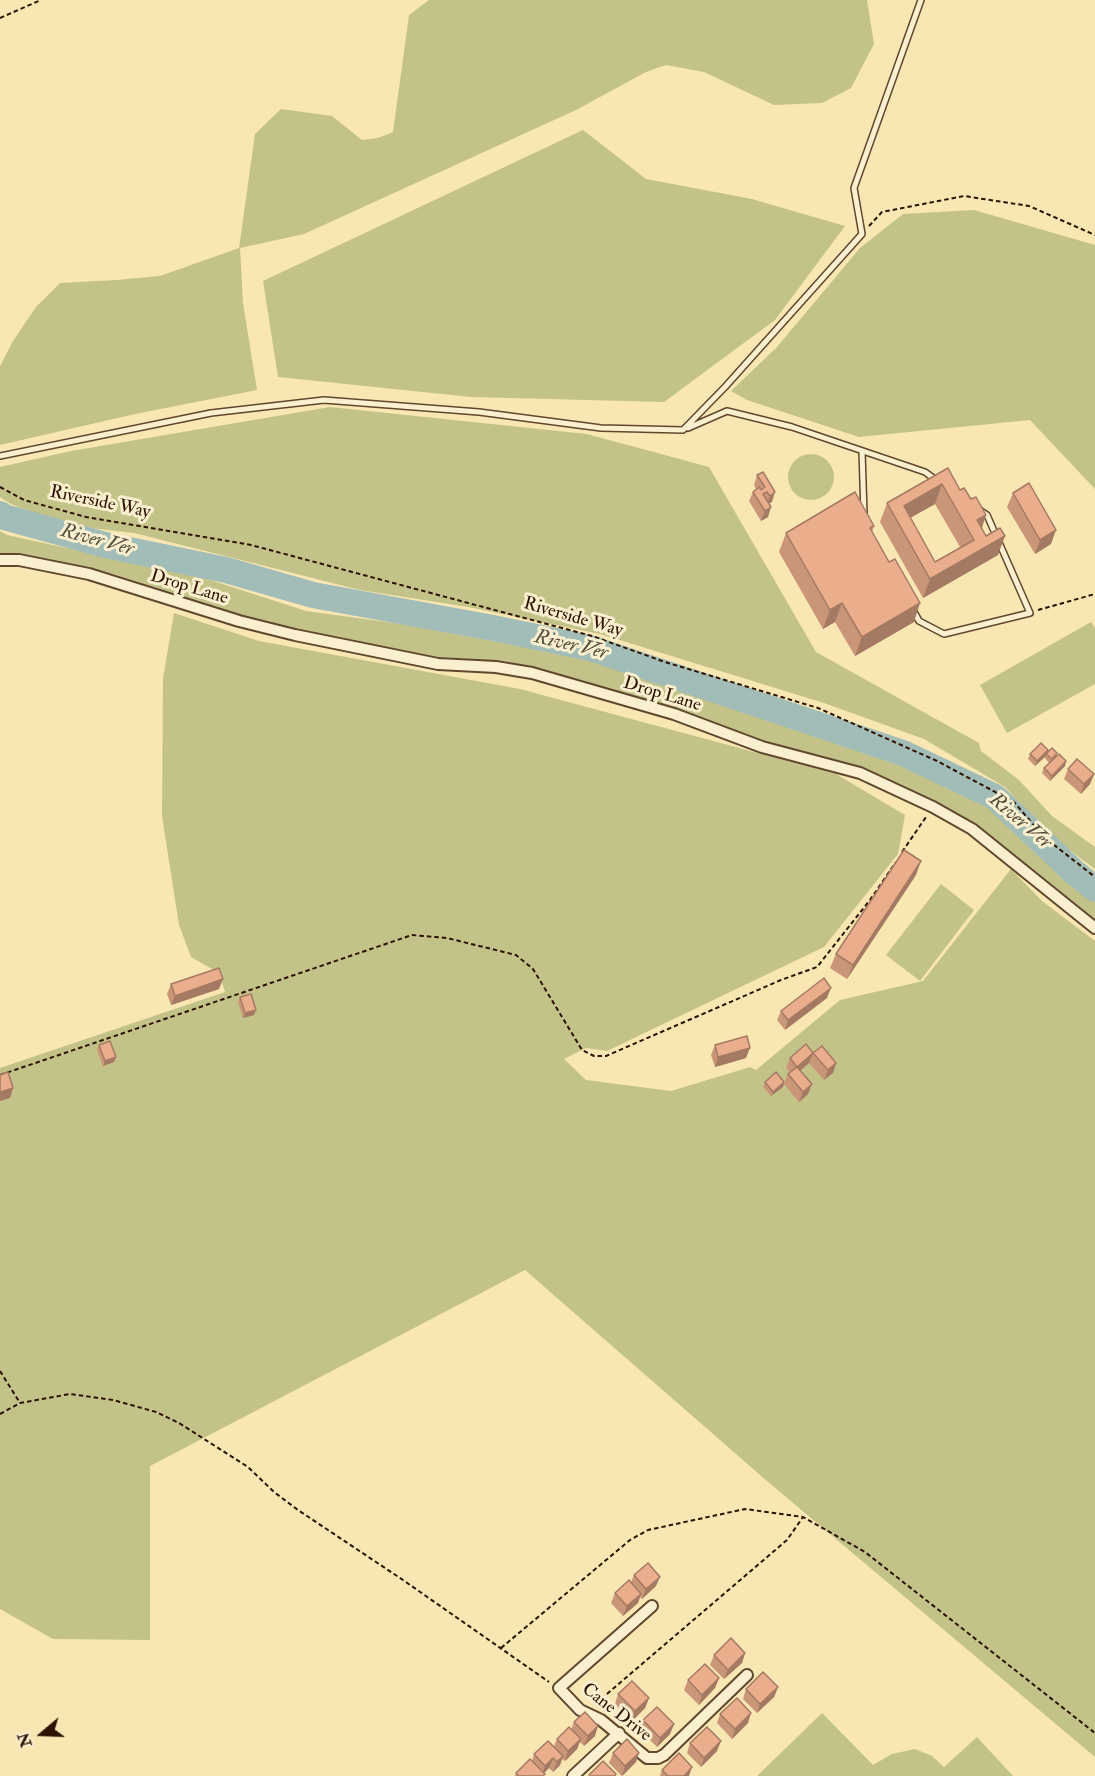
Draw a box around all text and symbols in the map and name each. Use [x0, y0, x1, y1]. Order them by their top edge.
street label: Riverside Way [48, 482, 152, 524]
water label: River Ver [58, 520, 136, 562]
street label: Drop Lane [148, 566, 230, 610]
street label: Riverside Way [521, 594, 625, 642]
water label: River Ver [532, 626, 610, 666]
street label: Drop Lane [621, 673, 703, 717]
water label: River Ver [984, 789, 1056, 855]
street label: Cane Drive [577, 1679, 655, 1747]
north arrow [12, 1704, 72, 1764]
text: N [13, 1730, 37, 1750]

